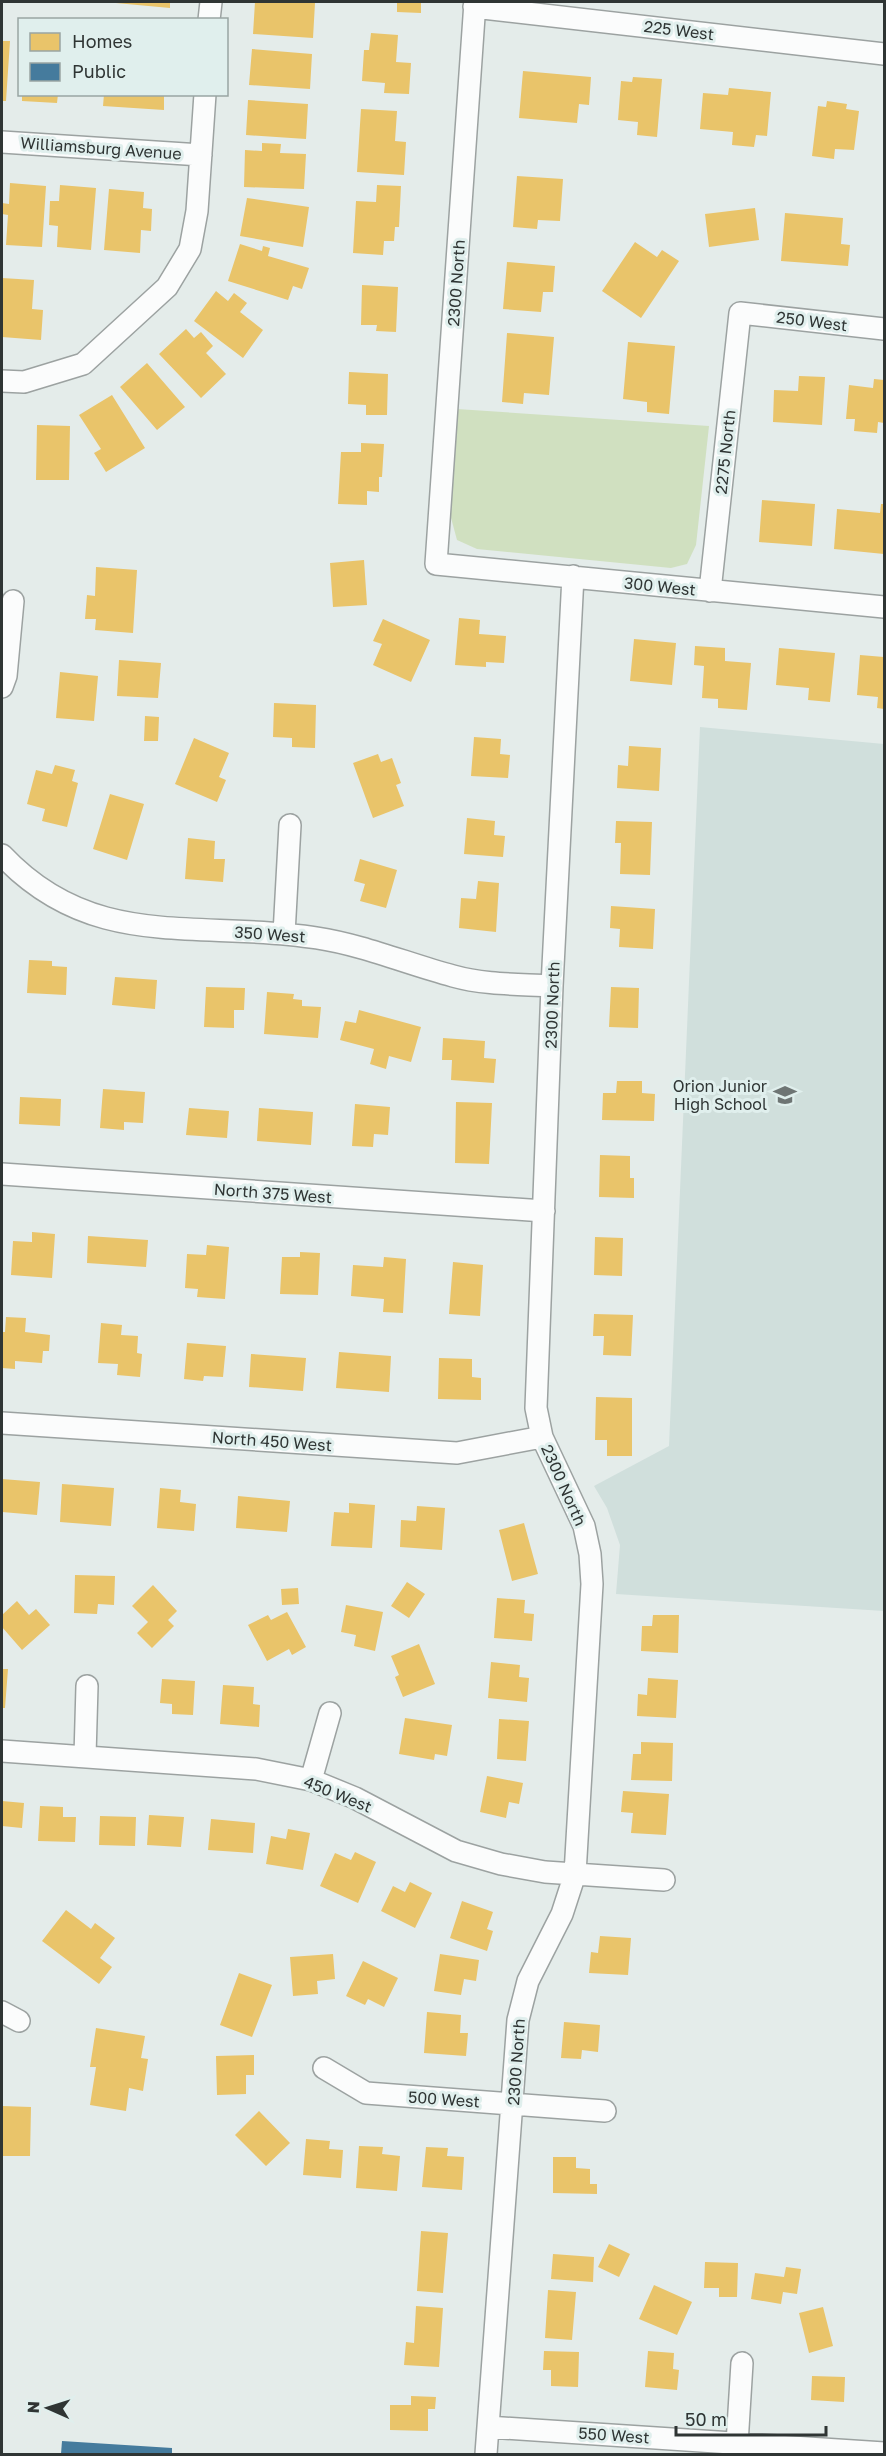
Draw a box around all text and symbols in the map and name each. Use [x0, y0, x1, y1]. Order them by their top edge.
street label: 225 West [643, 16, 715, 44]
legend [18, 18, 228, 96]
text: Homes [72, 30, 132, 52]
text: Public [72, 60, 126, 82]
street label: Williamsburg Avenue [20, 132, 182, 164]
street label: 2300 North [443, 239, 469, 327]
street label: 250 West [775, 307, 849, 335]
street label: 2275 North [711, 409, 739, 495]
street label: 300 West [623, 572, 697, 600]
street label: 350 West [234, 922, 306, 946]
street label: 2300 North [540, 961, 564, 1049]
place label: Orion Junior High School [673, 1076, 767, 1114]
school or university icon: Orion Junior High School [772, 1082, 798, 1108]
street label: North 375 West [213, 1179, 333, 1207]
street label: North 450 West [211, 1427, 333, 1455]
street label: 2300 North [537, 1441, 591, 1529]
street label: 450 West [301, 1771, 375, 1817]
street label: 2300 North [503, 2018, 529, 2106]
street label: 500 West [407, 2087, 481, 2111]
north arrow [18, 2378, 78, 2438]
scale bar [676, 2399, 826, 2437]
text: N [23, 2401, 43, 2414]
text: 50 m [685, 2408, 727, 2430]
street label: 550 West [578, 2423, 650, 2447]

